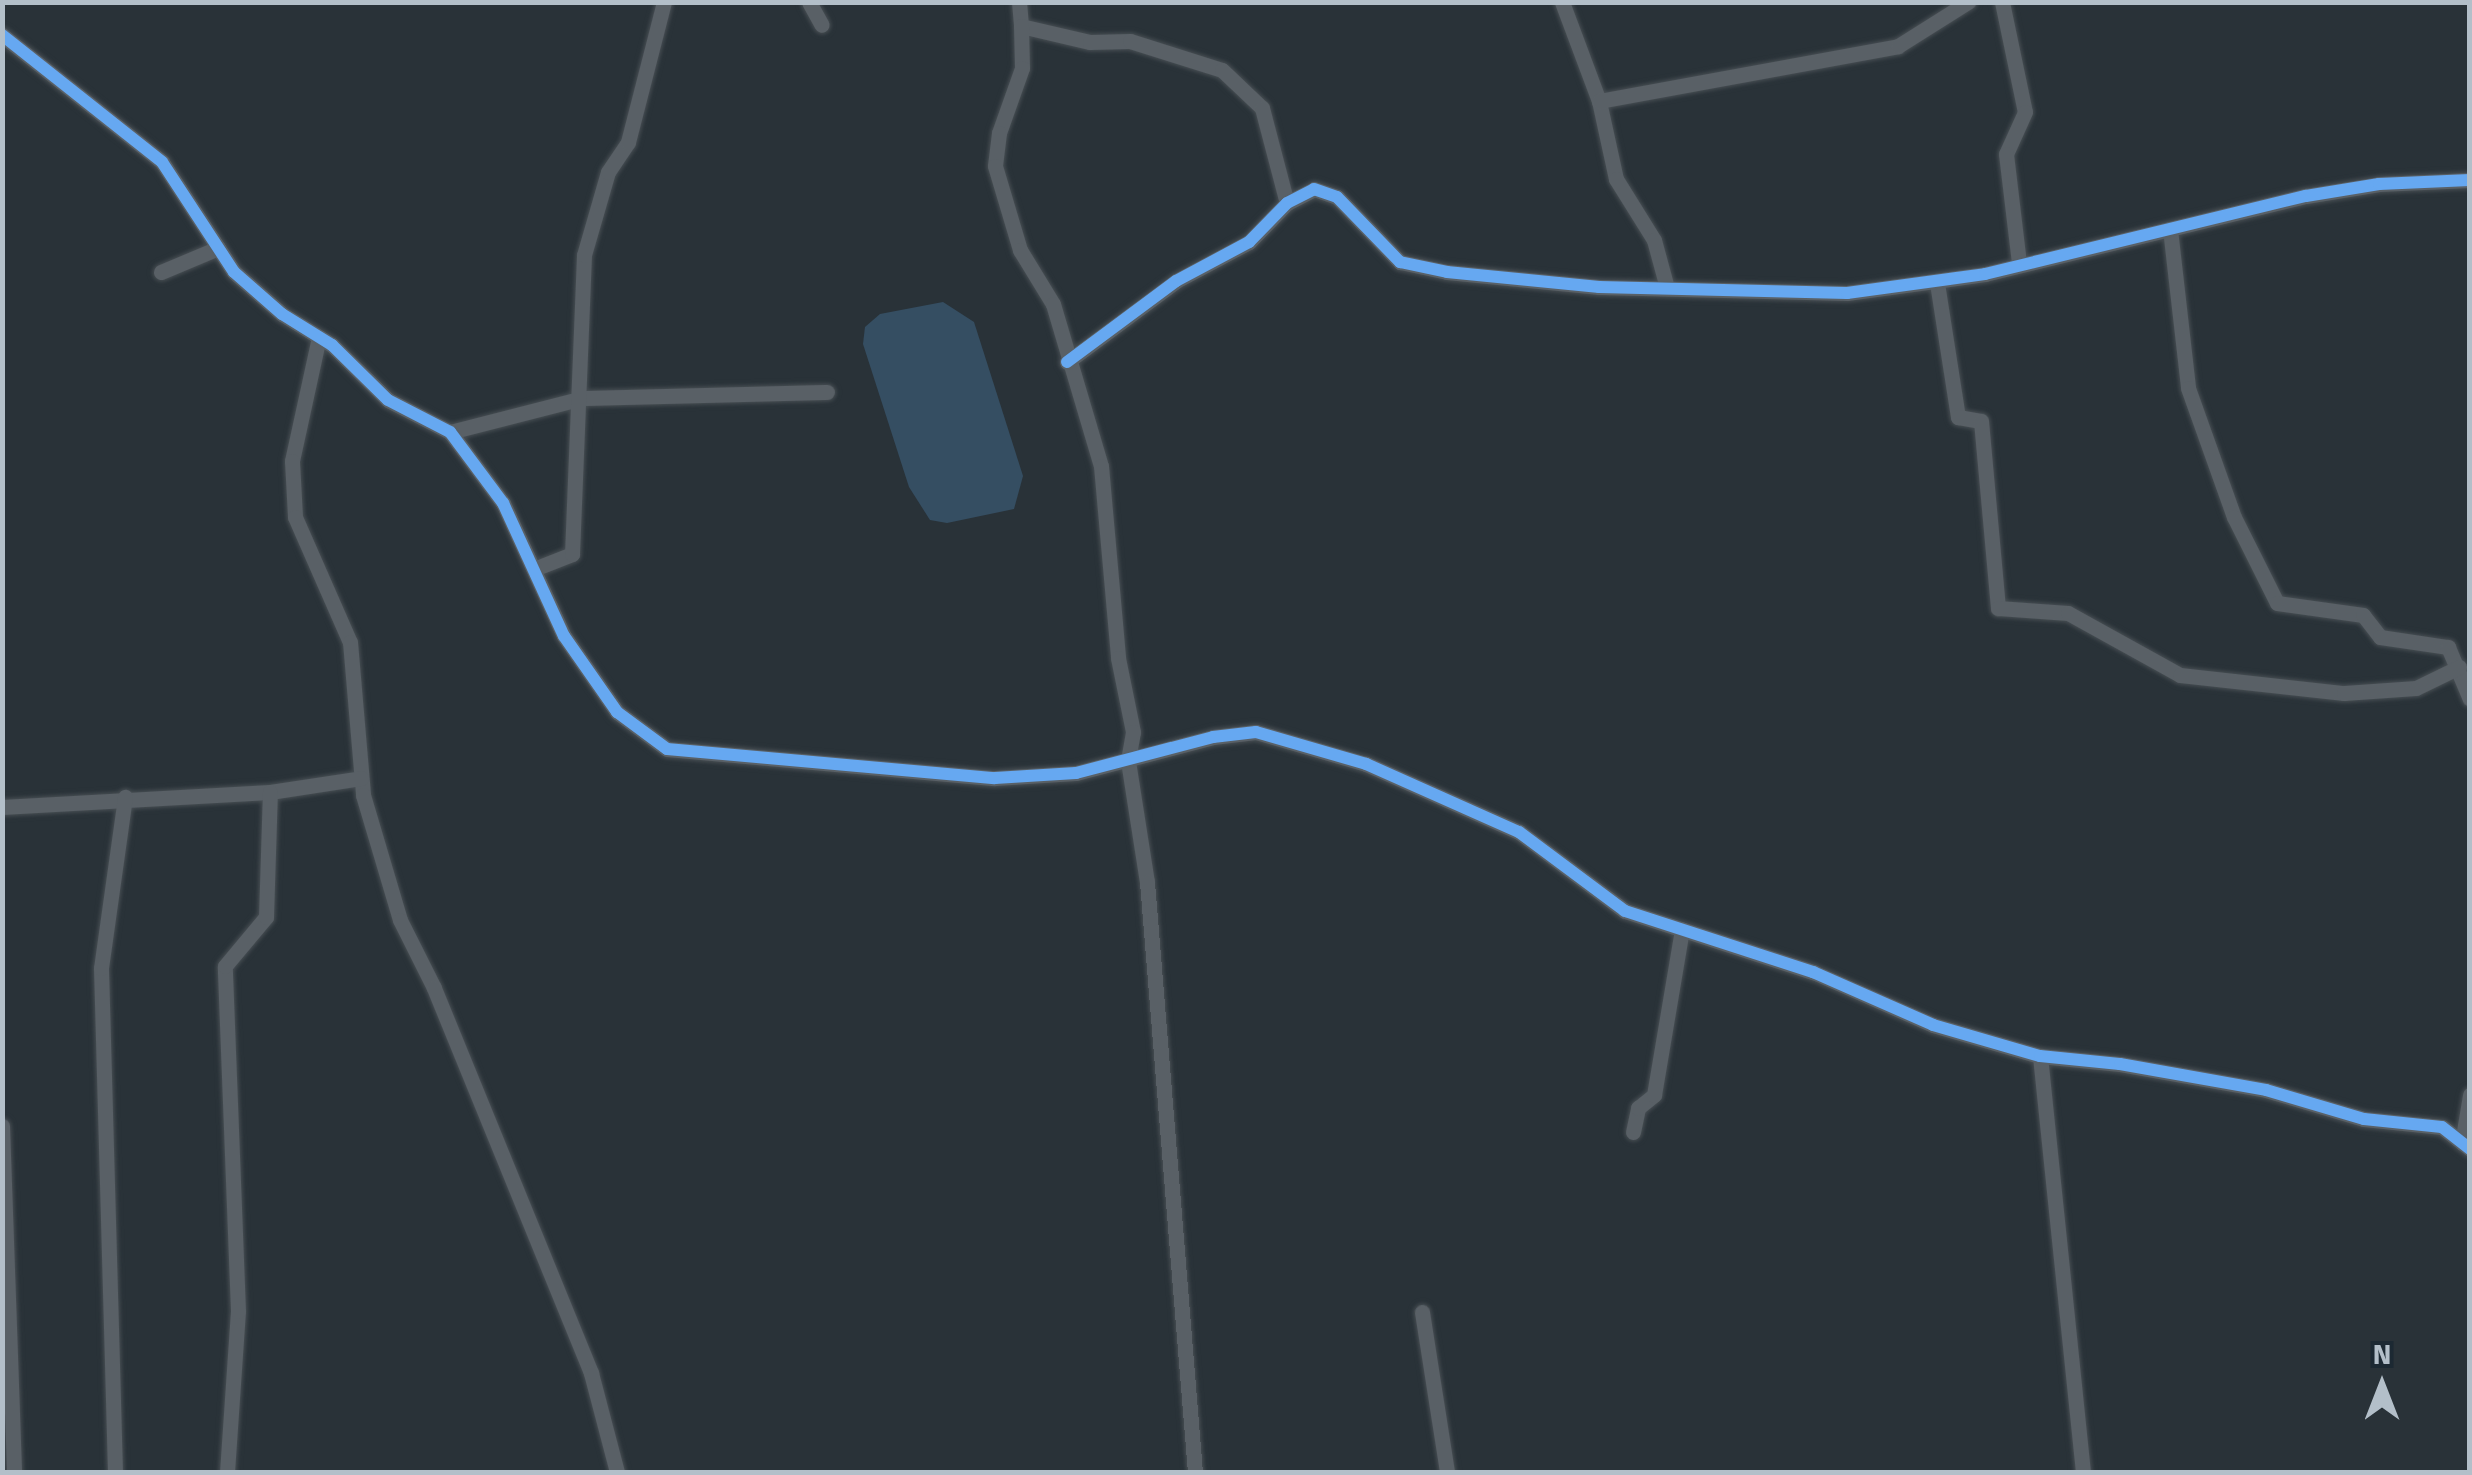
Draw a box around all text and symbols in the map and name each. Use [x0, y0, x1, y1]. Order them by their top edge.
north arrow [2332, 1335, 2432, 1435]
text: N [2373, 1338, 2391, 1371]

